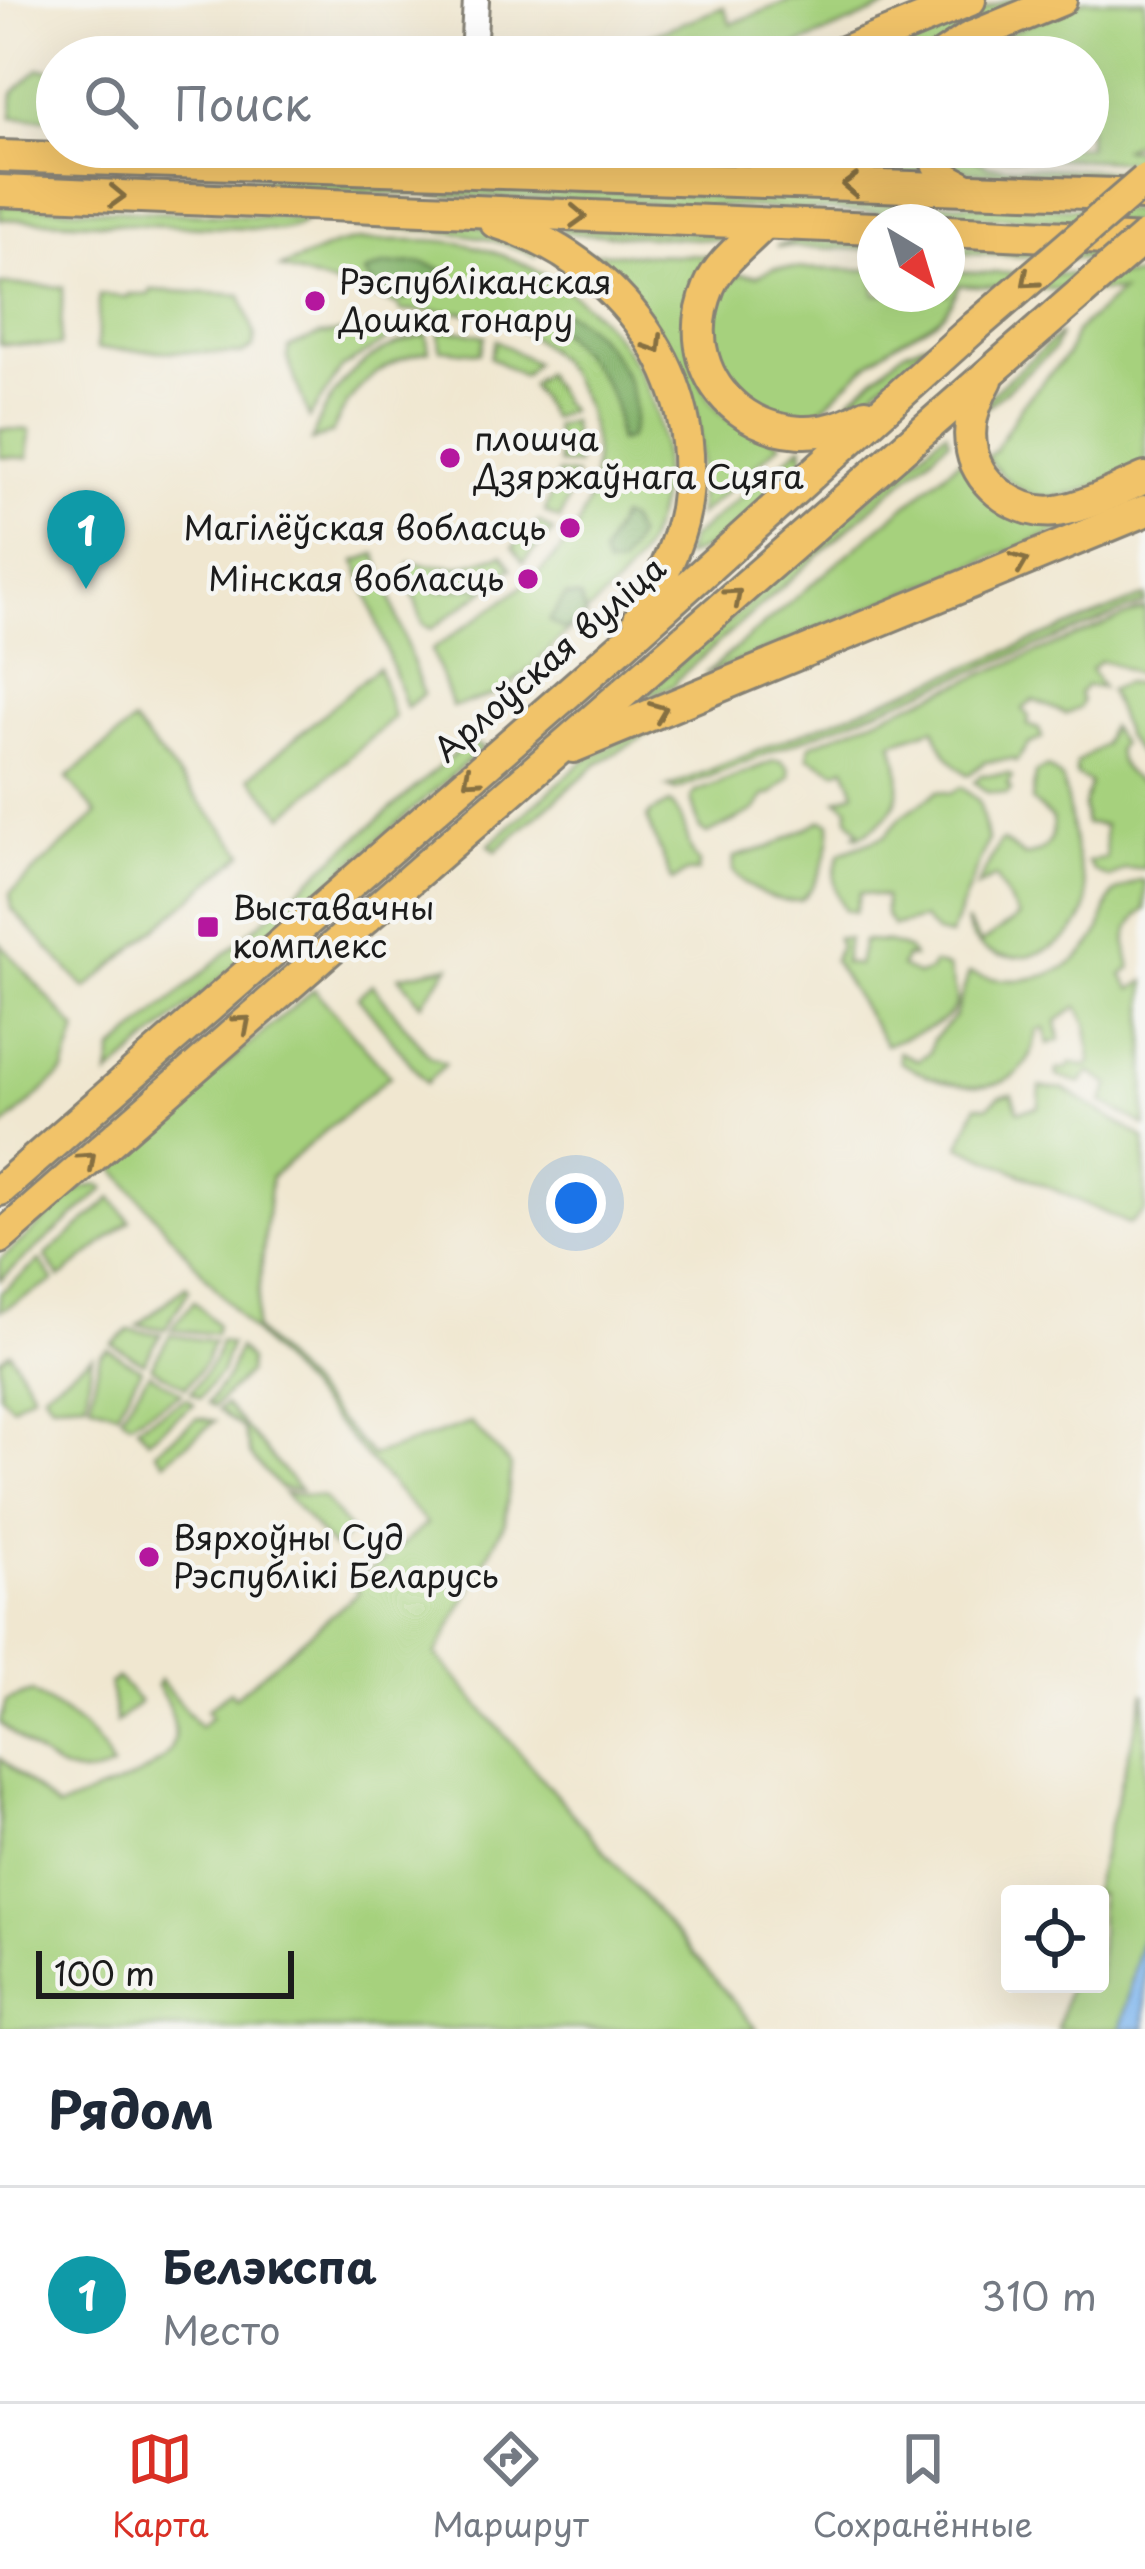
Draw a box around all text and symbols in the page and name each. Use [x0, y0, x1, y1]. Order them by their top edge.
search box [36, 36, 1109, 168]
text: Поиск [174, 68, 311, 136]
icon: search [78, 69, 144, 135]
one-way arrow [840, 173, 859, 199]
one-way arrow [108, 183, 127, 209]
one-way arrow [569, 203, 587, 229]
north arrow [857, 204, 965, 312]
place label: Рэспубліканская Дошка гонару [338, 255, 612, 343]
one-way arrow [1021, 266, 1043, 287]
marker: Рэспубліканская Дошка гонару [302, 288, 328, 314]
one-way arrow [641, 331, 663, 353]
place label: плошча Дзяржаўнага Сцяга [473, 412, 804, 500]
marker: плошча Дзяржаўнага Сцяга [437, 445, 463, 471]
pin: 1 [47, 490, 125, 589]
place label: Магілёўская вобласць [183, 501, 546, 551]
marker: Магілёўская вобласць [557, 515, 583, 541]
street label: Арлоўская вуліца [422, 542, 676, 773]
place label: Мінская вобласць [208, 552, 504, 602]
one-way arrow [1008, 552, 1029, 576]
marker: Мінская вобласць [515, 566, 541, 592]
one-way arrow [720, 589, 742, 610]
one-way arrow [648, 701, 669, 725]
one-way arrow [462, 763, 484, 785]
place label: Выставачны комплекс [232, 881, 434, 969]
marker: Выставачны комплекс [195, 914, 221, 940]
one-way arrow [229, 1016, 251, 1037]
one-way arrow [74, 1153, 95, 1174]
your location [546, 1173, 606, 1233]
place label: Вярхоўны Суд Рэспублікі Беларусь [173, 1511, 499, 1599]
marker: Вярхоўны Суд Рэспублікі Беларусь [136, 1544, 162, 1570]
map controls [1001, 1885, 1109, 1993]
button: locate [1001, 1885, 1109, 1993]
scale bar [36, 1945, 294, 1998]
text: 100 m [54, 1947, 155, 1997]
text: Рядом [48, 2069, 214, 2146]
text: Белэкспа [162, 2231, 377, 2299]
text: 1 [78, 2265, 96, 2324]
text: 310 m [980, 2265, 1097, 2324]
text: Место [162, 2299, 281, 2358]
tab: Карта [112, 2426, 209, 2548]
tab: Маршрут [433, 2426, 589, 2548]
tab: Сохранённые [812, 2426, 1033, 2548]

